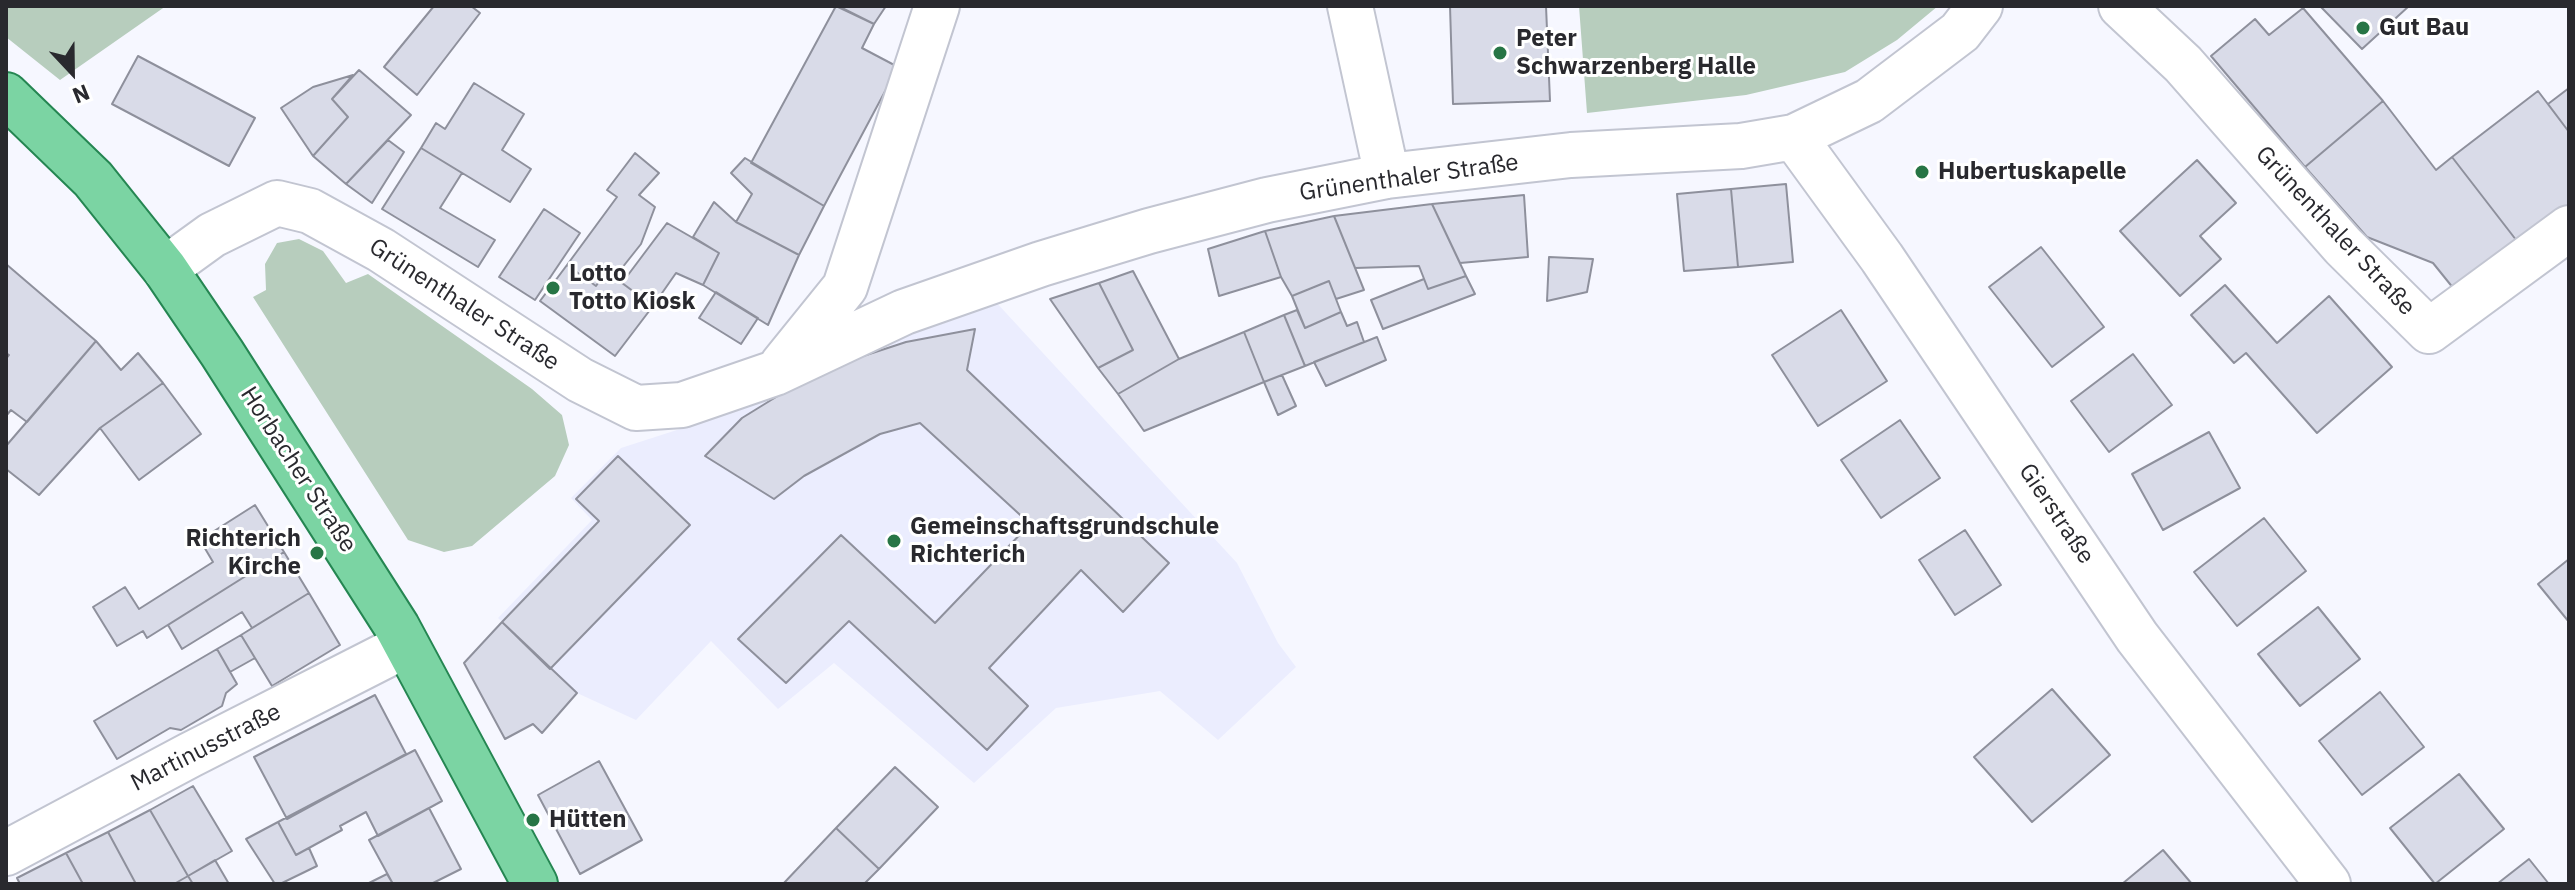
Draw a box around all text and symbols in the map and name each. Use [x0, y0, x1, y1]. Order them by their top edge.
place label: Gut Bau [2379, 14, 2469, 42]
marker: Gut Bau [2354, 19, 2372, 37]
place label: Peter Schwarzenberg Halle [1516, 25, 1756, 81]
north arrow [32, 32, 112, 112]
marker: Peter Schwarzenberg Halle [1491, 44, 1509, 62]
text: N [68, 78, 94, 111]
street label: Grünenthaler Straße [2249, 140, 2421, 322]
street label: Grünenthaler Straße [1298, 148, 1520, 208]
place label: Hubertuskapelle [1938, 158, 2127, 186]
marker: Hubertuskapelle [1913, 163, 1931, 181]
street label: Grünenthaler Straße [363, 233, 565, 377]
place label: Lotto Totto Kiosk [569, 260, 695, 316]
marker: Lotto Totto Kiosk [544, 279, 562, 297]
street label: Horbacher Straße [234, 382, 362, 558]
street label: Gierstraße [2012, 458, 2100, 570]
place label: Gemeinschaftsgrundschule Richterich [910, 513, 1219, 569]
place label: Richterich Kirche [185, 525, 301, 581]
marker: Gemeinschaftsgrundschule Richterich [885, 532, 903, 550]
marker: Richterich Kirche [308, 544, 326, 562]
street label: Martinusstraße [126, 698, 286, 798]
place label: Hütten [549, 806, 627, 834]
marker: Hütten [524, 811, 542, 829]

